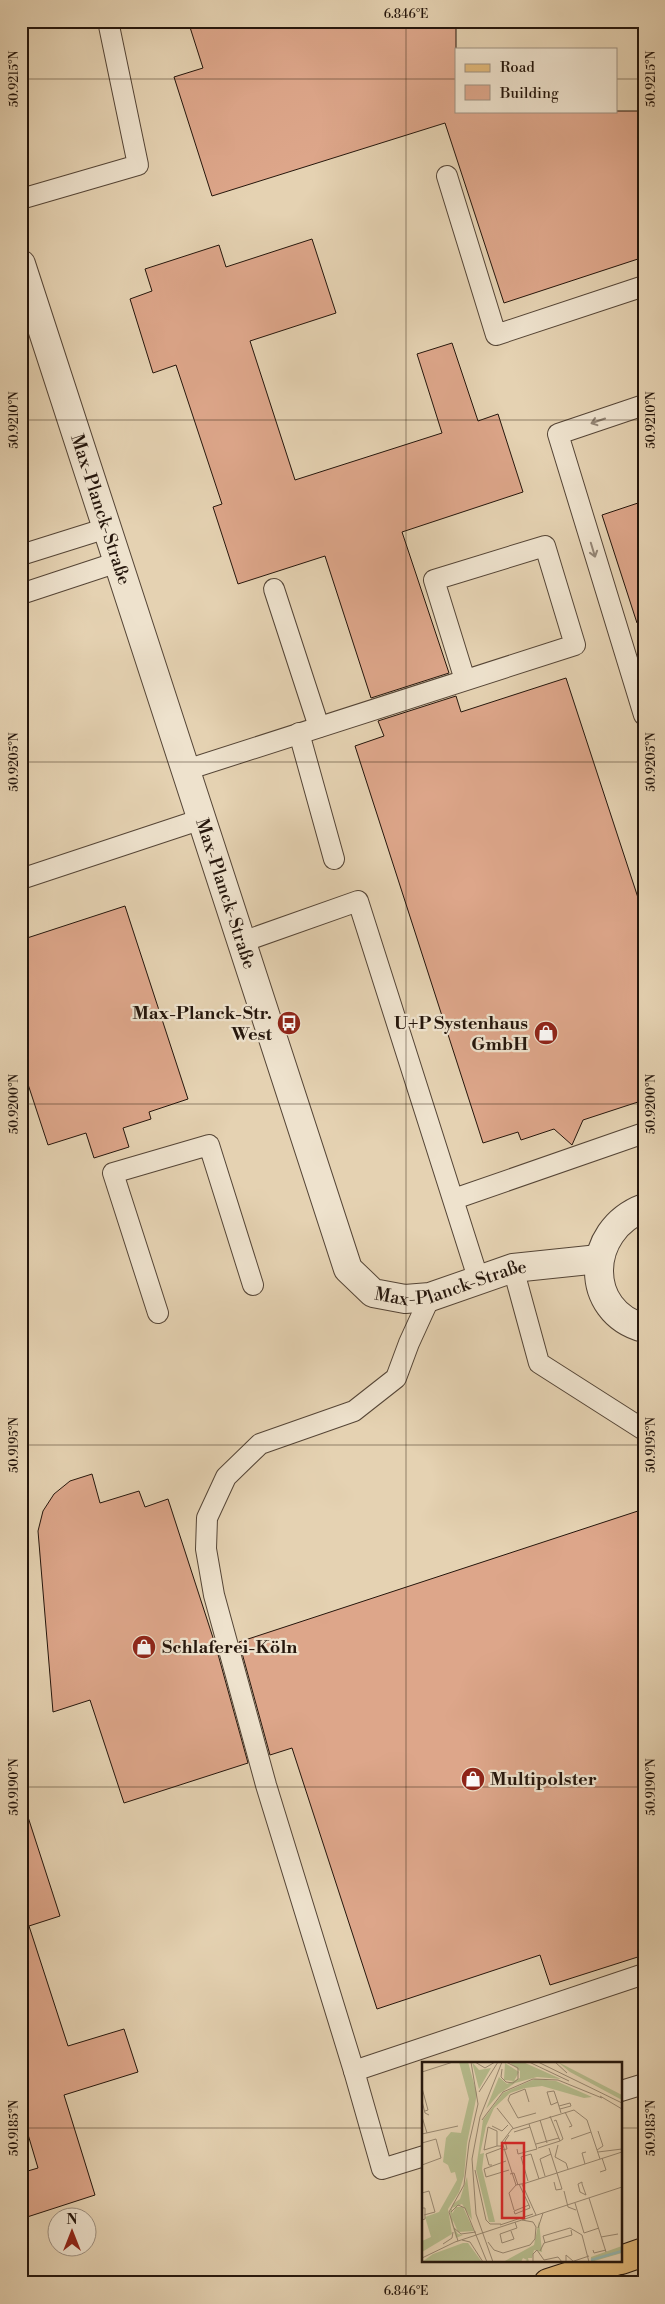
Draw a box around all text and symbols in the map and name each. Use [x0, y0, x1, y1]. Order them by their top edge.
text: 6.846°E [384, 7, 428, 22]
legend [455, 48, 618, 112]
text: 50.9215°N [7, 51, 22, 107]
text: 50.9215°N [644, 51, 659, 107]
text: Road [500, 58, 535, 77]
text: Building [499, 84, 559, 103]
text: 50.9210°N [7, 391, 22, 449]
text: 50.9210°N [644, 391, 659, 449]
one-way arrow [590, 417, 606, 426]
street label: Max-Planck-Straße [65, 431, 136, 588]
one-way arrow [589, 541, 599, 557]
text: 50.9205°N [7, 732, 22, 792]
text: 50.9205°N [644, 732, 659, 792]
street label: Max-Planck-Straße [190, 815, 261, 972]
place label: Max-Planck-Str. West [132, 1002, 273, 1046]
bus stop icon: Max-Planck-Str. West [276, 1010, 302, 1036]
place label: U+P Systenhaus GmbH [394, 1012, 528, 1056]
shop icon: U+P Systenhaus GmbH [533, 1020, 559, 1046]
text: 50.9200°N [7, 1074, 22, 1134]
text: 50.9200°N [644, 1074, 659, 1134]
street label: Max-Planck-Straße [373, 1256, 528, 1312]
text: 50.9195°N [7, 1417, 22, 1473]
text: 50.9195°N [644, 1417, 659, 1473]
shop icon: Schlaferei-Köln [131, 1634, 157, 1660]
place label: Schlaferei-Köln [162, 1636, 297, 1659]
text: 50.9190°N [7, 1758, 22, 1816]
text: 50.9190°N [644, 1758, 659, 1816]
shop icon: Multipolster [460, 1766, 486, 1792]
place label: Multipolster [490, 1768, 597, 1791]
inset map [422, 2062, 622, 2262]
text: 50.9185°N [7, 2100, 22, 2156]
text: 50.9185°N [644, 2100, 659, 2156]
north arrow [48, 2206, 98, 2256]
text: N [66, 2211, 78, 2229]
text: 6.846°E [384, 2284, 428, 2299]

